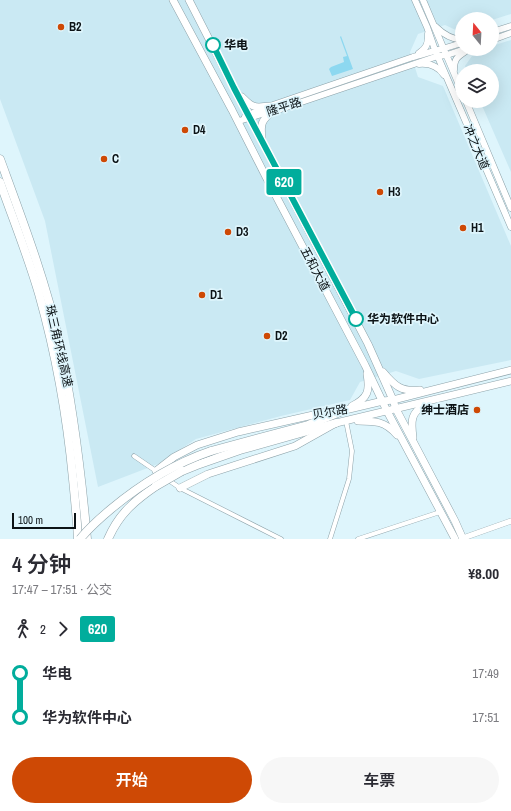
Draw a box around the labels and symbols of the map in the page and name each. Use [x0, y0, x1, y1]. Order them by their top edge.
north arrow [455, 12, 499, 56]
place label: B2 [69, 19, 82, 35]
marker: B2 [56, 22, 66, 32]
marker: 华电 [205, 37, 221, 53]
place label: 华电 [224, 37, 248, 53]
street label: 隆平路 [264, 94, 304, 120]
place label: D4 [193, 122, 206, 138]
street label: 冲之大道 [459, 122, 493, 172]
marker: D4 [180, 125, 190, 135]
place label: C [112, 151, 119, 167]
marker: C [99, 154, 109, 164]
line badge: 620 [261, 169, 307, 195]
place label: H3 [388, 184, 401, 200]
marker: H3 [375, 187, 385, 197]
place label: H1 [471, 220, 484, 236]
marker: H1 [458, 223, 468, 233]
place label: D3 [236, 224, 249, 240]
marker: D3 [223, 227, 233, 237]
street label: 五和大道 [297, 244, 333, 294]
place label: D1 [210, 287, 223, 303]
marker: D1 [197, 290, 207, 300]
street label: 珠三角环线高速 [42, 303, 76, 389]
marker: 华为软件中心 [348, 311, 364, 327]
place label: 华为软件中心 [367, 311, 439, 327]
place label: D2 [275, 328, 288, 344]
marker: D2 [262, 331, 272, 341]
street label: 贝尔路 [311, 401, 349, 423]
place label: 绅士酒店 [421, 402, 469, 418]
marker: 绅士酒店 [472, 405, 482, 415]
scale bar [12, 511, 76, 530]

